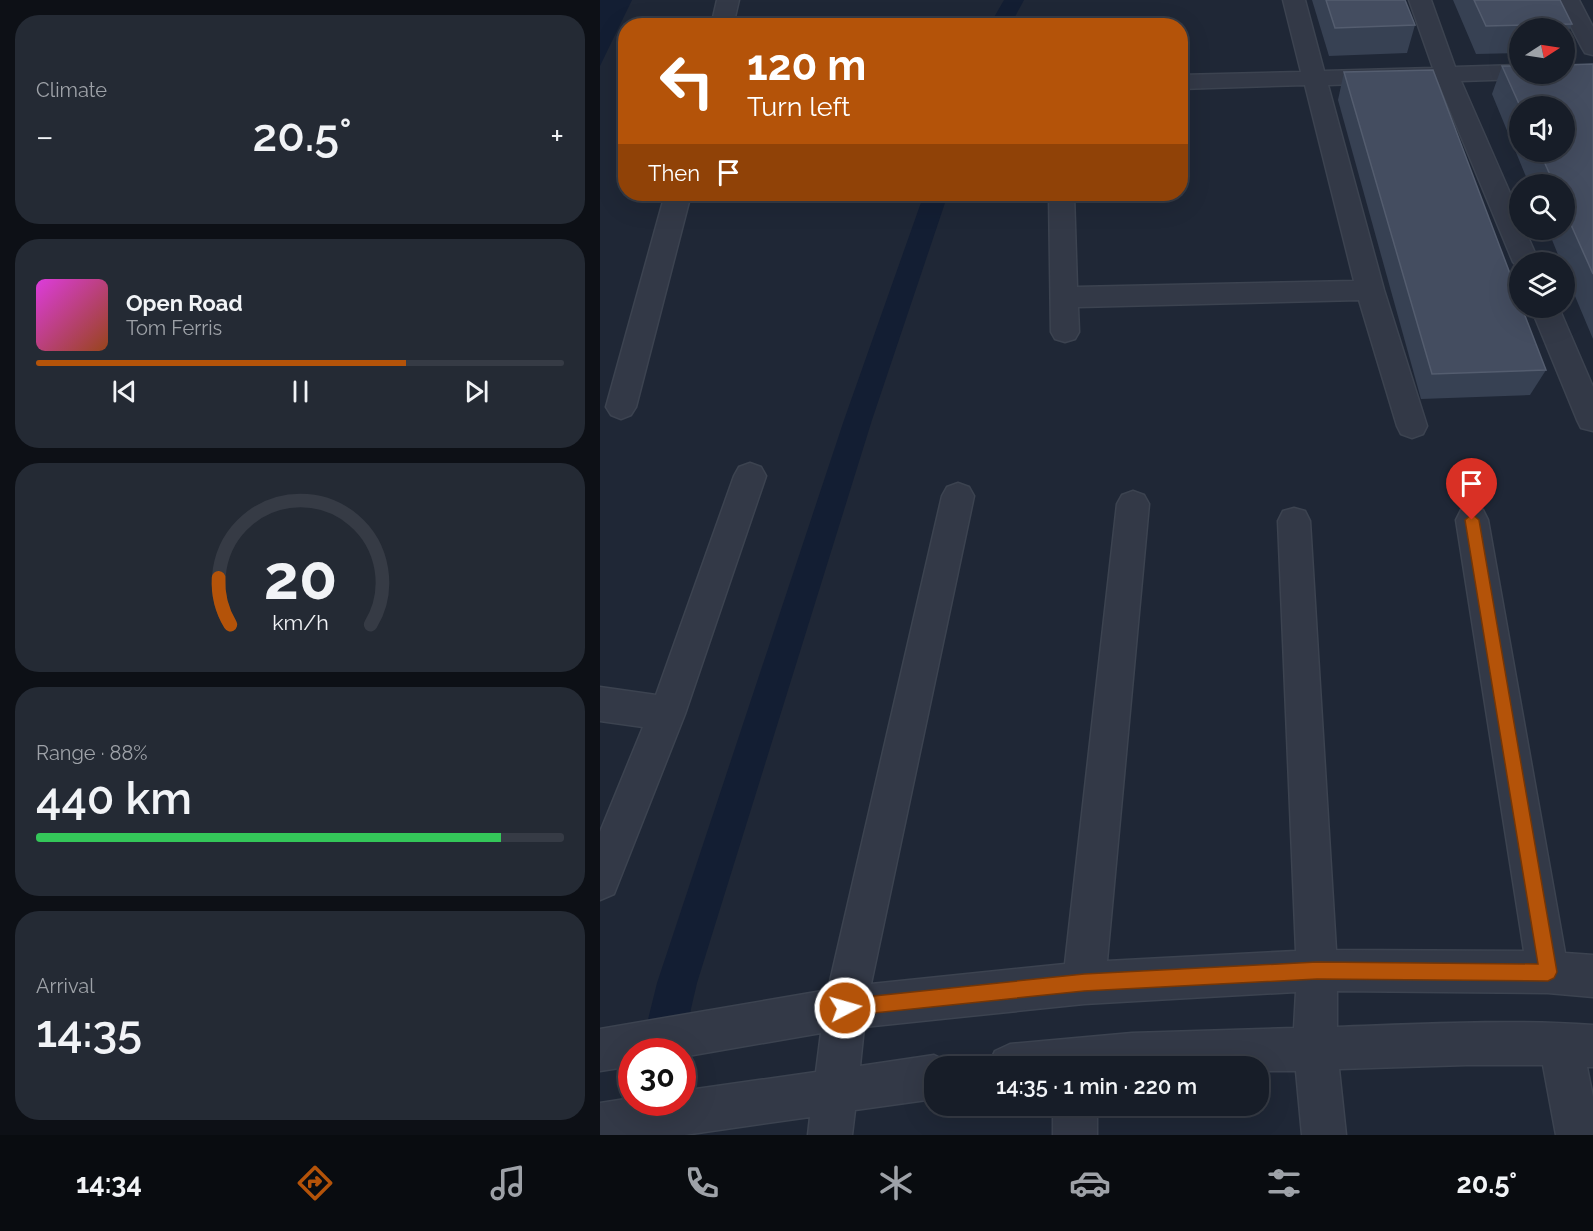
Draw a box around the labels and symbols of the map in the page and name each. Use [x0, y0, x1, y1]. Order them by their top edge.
north arrow [1509, 18, 1575, 84]
pin [1446, 458, 1497, 520]
position arrow [813, 976, 877, 1040]
speed limit sign: 30 [618, 1038, 696, 1116]

